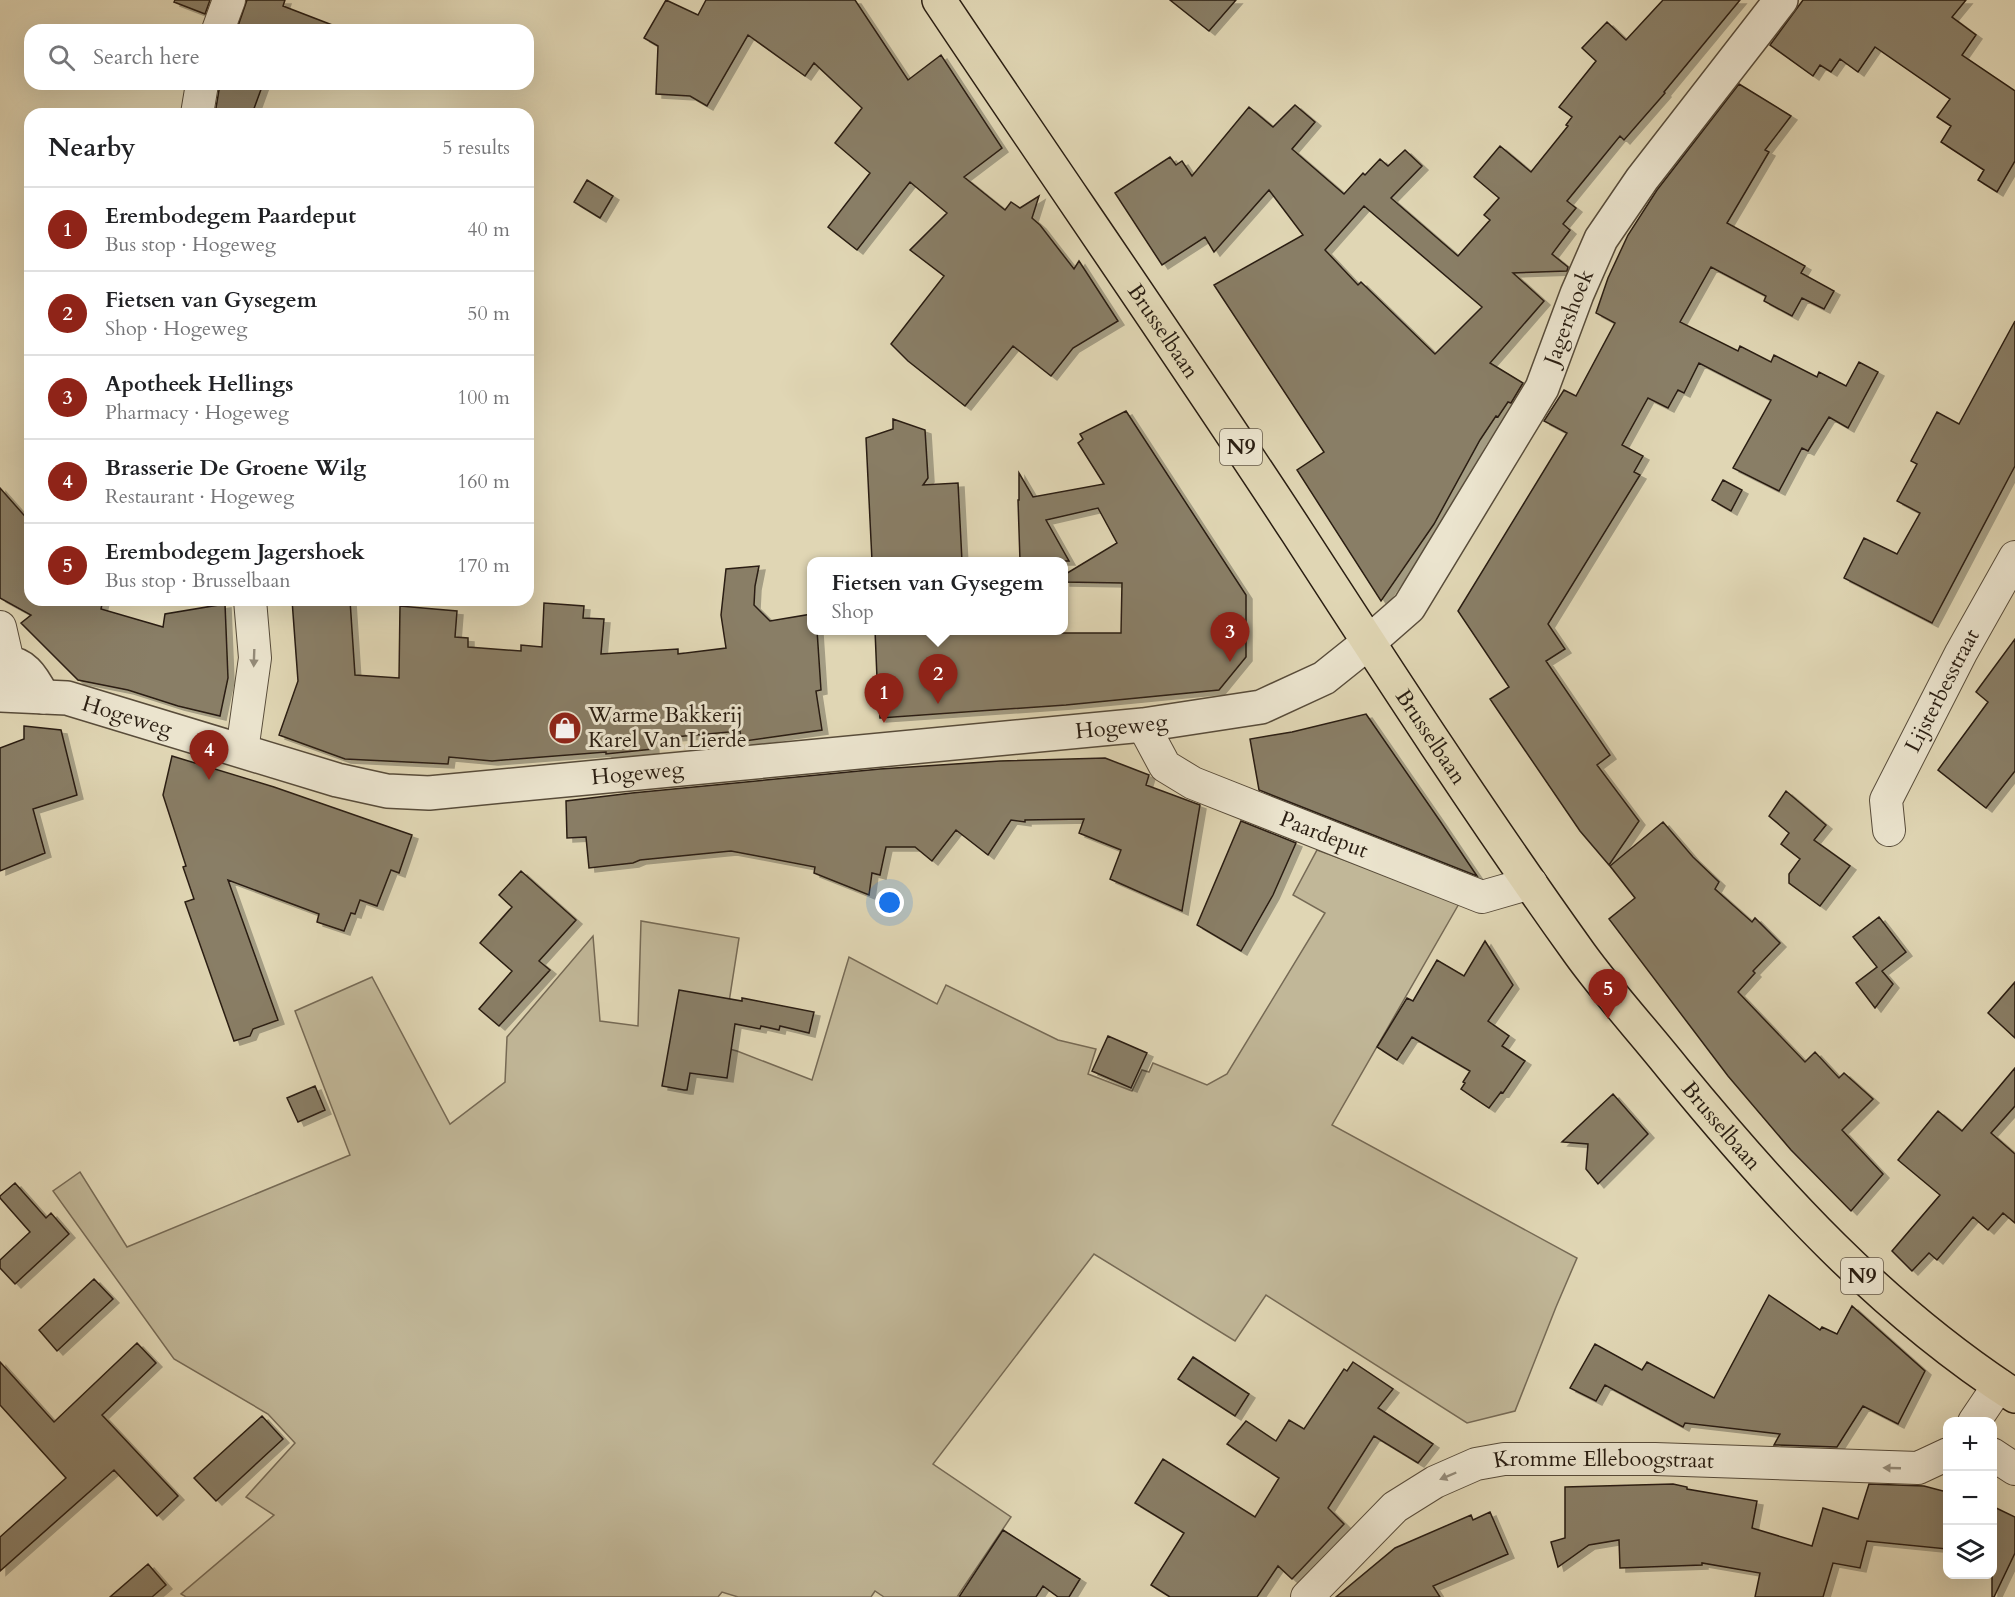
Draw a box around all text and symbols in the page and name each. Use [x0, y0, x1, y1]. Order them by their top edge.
search box [24, 24, 534, 90]
icon: search [45, 41, 78, 74]
text: Search here [93, 42, 200, 72]
text: Nearby [48, 130, 136, 165]
text: 5 results [442, 134, 510, 161]
text: Erembodegem Paardeput [105, 201, 356, 231]
text: 1 [62, 216, 73, 243]
text: 40 m [467, 216, 510, 243]
text: Bus stop · Hogeweg [105, 231, 276, 258]
street label: Jagershoek [1536, 264, 1601, 372]
street label: Brusselbaan [1120, 278, 1206, 385]
text: Fietsen van Gysegem [105, 285, 317, 315]
text: 2 [62, 300, 73, 327]
text: 50 m [467, 300, 510, 327]
text: Shop · Hogeweg [105, 315, 247, 342]
text: Apotheek Hellings [105, 369, 293, 399]
text: 3 [62, 384, 73, 411]
text: 100 m [457, 384, 510, 411]
text: Pharmacy · Hogeweg [105, 399, 289, 426]
road number: N9 [1220, 429, 1262, 465]
text: Brasserie De Groene Wilg [105, 453, 366, 483]
text: 4 [62, 468, 73, 495]
text: 160 m [457, 468, 510, 495]
text: Restaurant · Hogeweg [105, 483, 294, 510]
text: Erembodegem Jagershoek [105, 537, 365, 567]
text: 5 [62, 552, 73, 579]
text: 170 m [457, 552, 510, 579]
popup [807, 557, 1068, 635]
text: Bus stop · Brusselbaan [105, 567, 291, 594]
text: Fietsen van Gysegem [832, 568, 1043, 598]
text: Shop [832, 598, 874, 625]
pin: 3 [1210, 612, 1250, 662]
street label: Lijsterbesstraat [1898, 623, 1987, 758]
one-way arrow [249, 649, 258, 668]
pin: 2 [918, 654, 958, 704]
pin: 1 [864, 674, 904, 723]
street label: Brusselbaan [1388, 683, 1474, 791]
street label: Hogeweg [79, 688, 177, 744]
place label: Warme Bakkerij Karel Van Lierde [587, 700, 747, 755]
street label: Hogeweg [1074, 706, 1170, 746]
shop icon: Warme Bakkerij Karel Van Lierde [547, 710, 583, 746]
pin: 4 [190, 730, 228, 780]
street label: Hogeweg [590, 754, 686, 792]
street label: Paardeput [1275, 804, 1372, 866]
your location [875, 888, 904, 917]
pin: 5 [1588, 970, 1628, 1019]
street label: Brusselbaan [1675, 1075, 1768, 1177]
road number: N9 [1841, 1258, 1883, 1294]
map controls [1943, 1417, 1997, 1579]
button: + [1943, 1417, 1997, 1471]
street label: Kromme Elleboogstraat [1491, 1443, 1715, 1476]
one-way arrow [1883, 1463, 1902, 1473]
button: − [1943, 1471, 1997, 1525]
one-way arrow [1439, 1472, 1457, 1481]
button: layers [1943, 1525, 1997, 1579]

